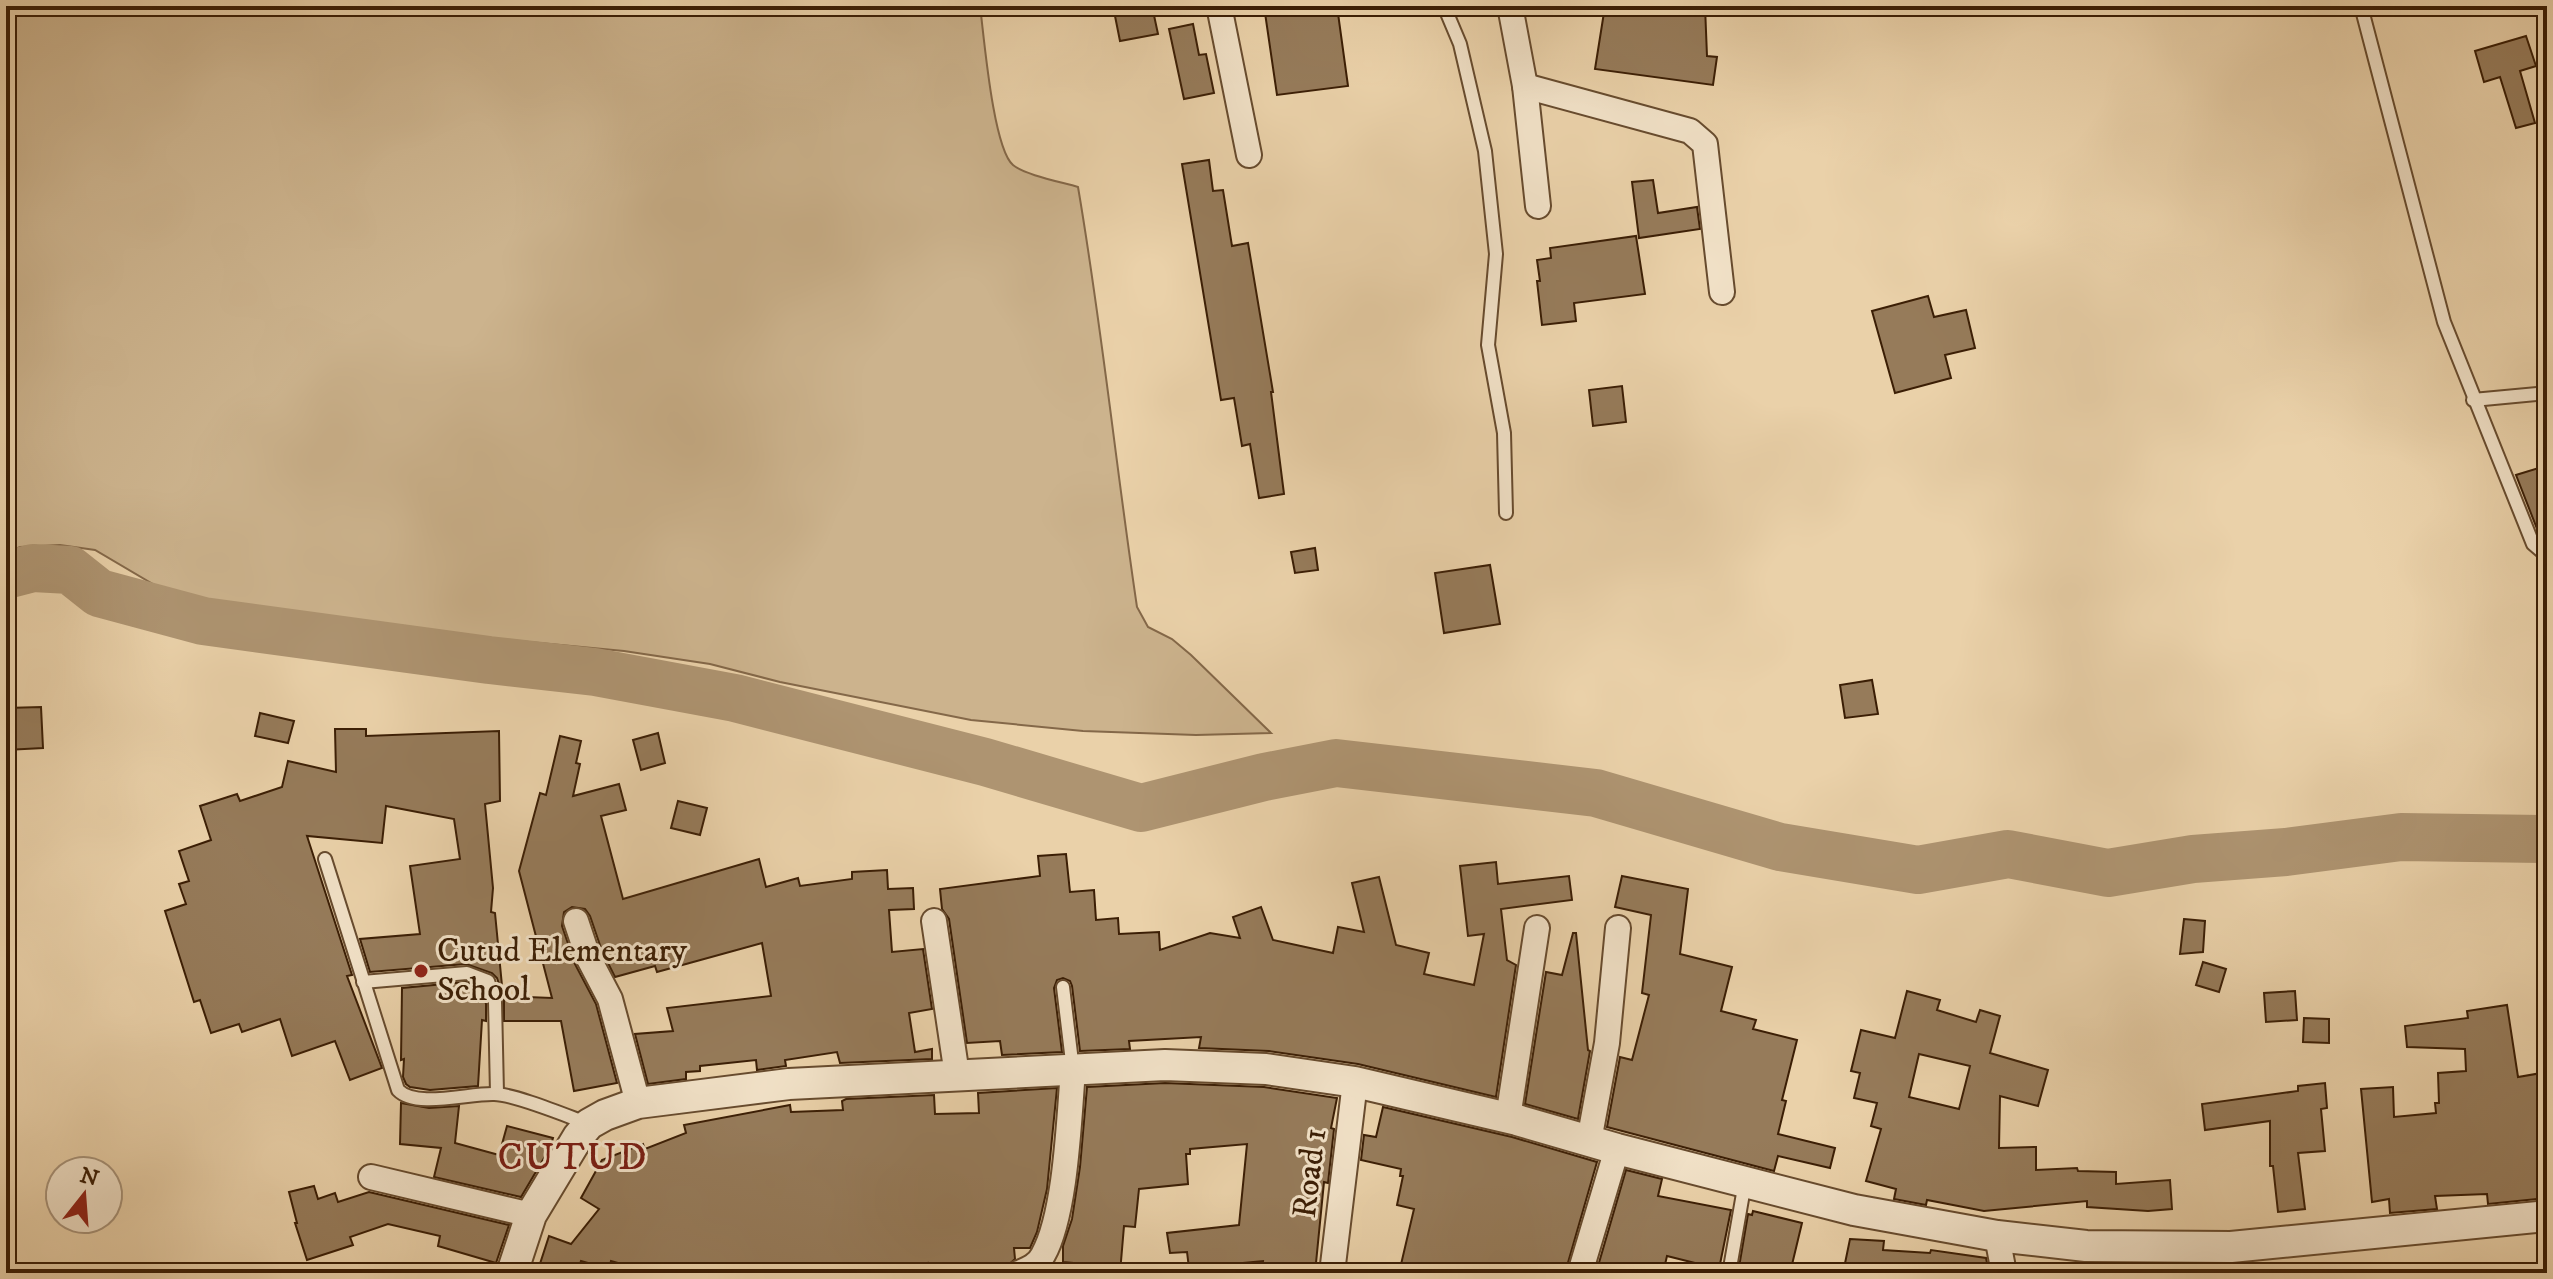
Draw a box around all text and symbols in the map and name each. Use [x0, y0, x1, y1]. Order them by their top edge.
place label: Cutud Elementary School [437, 930, 688, 1011]
marker: Cutud Elementary School [412, 962, 430, 980]
street label: Road 1 [1284, 1126, 1336, 1220]
district label: CUTUD [497, 1134, 649, 1182]
north arrow [44, 1155, 124, 1235]
text: N [77, 1162, 102, 1193]

